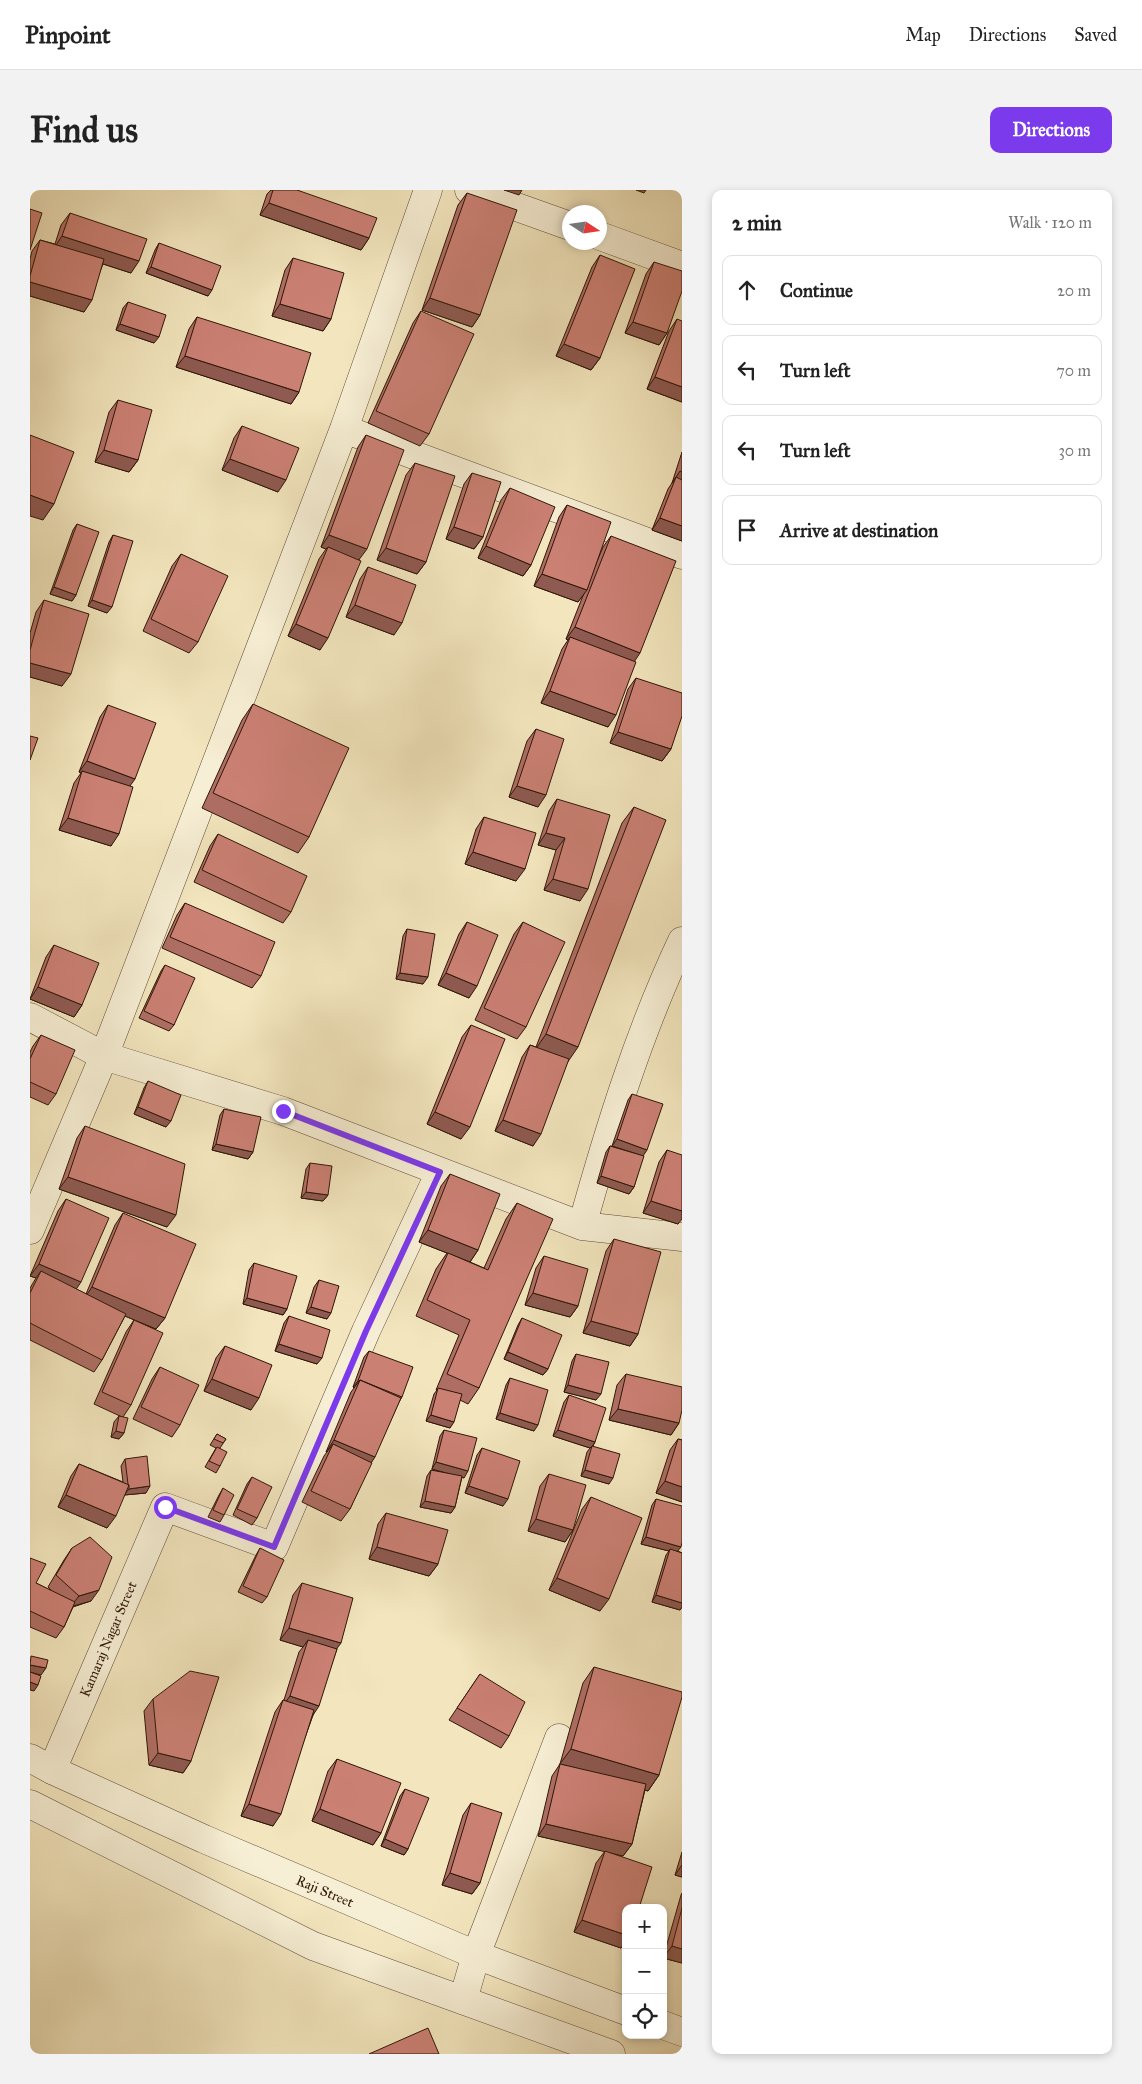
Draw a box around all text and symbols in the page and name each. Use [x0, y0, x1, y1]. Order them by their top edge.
text: Pinpoint [25, 20, 111, 50]
text: Map [905, 24, 941, 46]
text: Directions [969, 24, 1046, 46]
text: Saved [1074, 24, 1117, 46]
button: Directions [990, 107, 1112, 153]
text: Find us [30, 109, 138, 152]
north arrow [562, 205, 607, 250]
text: 2 min [732, 210, 782, 236]
text: Walk · 120 m [1008, 213, 1092, 232]
icon: ahead [733, 276, 761, 304]
text: Continue [780, 279, 853, 302]
text: 20 m [1057, 281, 1091, 300]
icon: left [733, 356, 761, 384]
text: Turn left [780, 359, 850, 382]
text: 70 m [1056, 361, 1091, 380]
icon: left [733, 436, 761, 464]
text: Turn left [780, 439, 850, 462]
text: 30 m [1058, 441, 1091, 460]
icon: arrive [733, 516, 761, 544]
text: Arrive at destination [780, 519, 938, 542]
route end [272, 1100, 295, 1123]
route start [154, 1496, 177, 1519]
street label: Kamaraj Nagar Street [76, 1579, 141, 1700]
street label: Raji Street [293, 1872, 356, 1911]
map controls [622, 1904, 667, 2039]
button: + [622, 1904, 667, 1949]
button: − [622, 1949, 667, 1994]
button: locate [622, 1994, 667, 2039]

